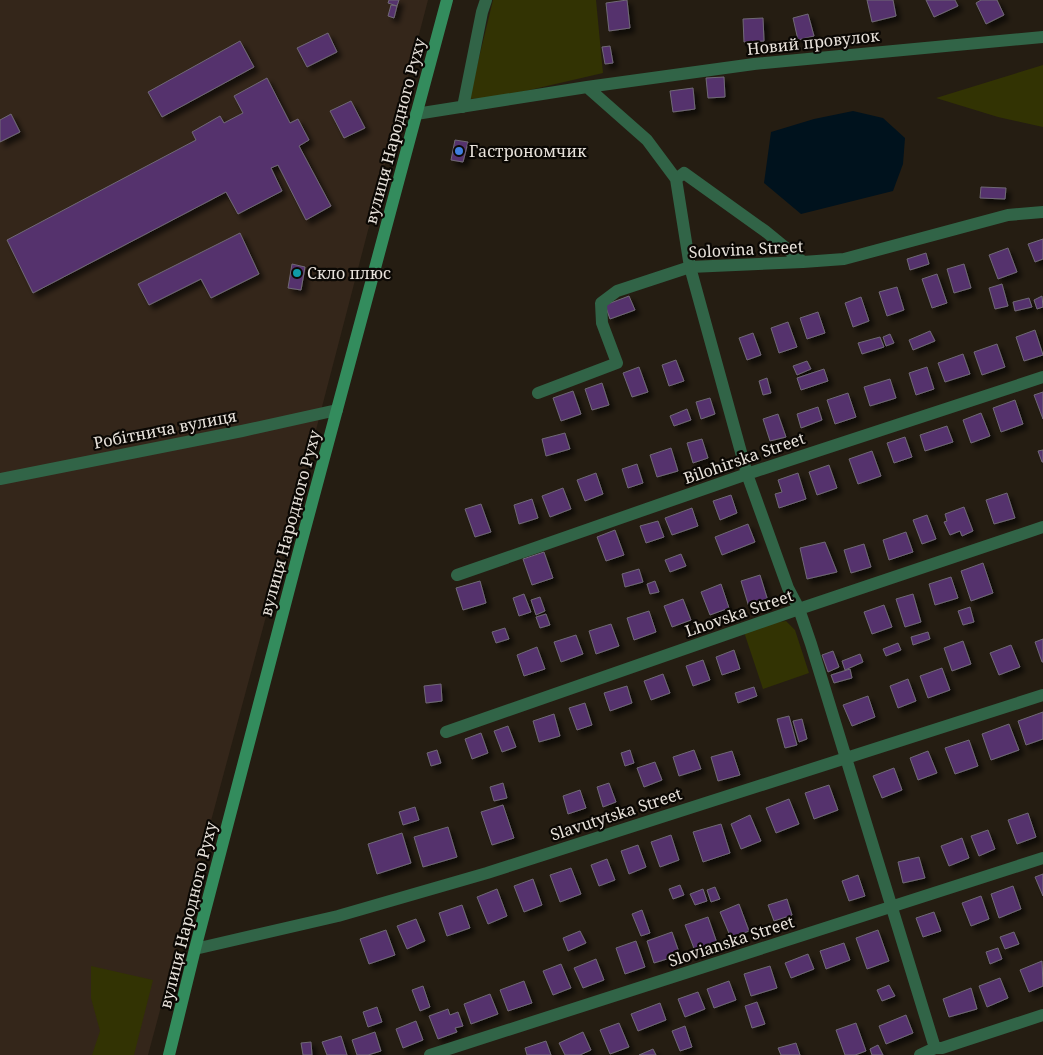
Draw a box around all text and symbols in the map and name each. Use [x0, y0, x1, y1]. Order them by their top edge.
street label: Новий провулок [746, 24, 881, 60]
street label: вулиця Народного Руху [360, 35, 431, 226]
place label: Гастрономчик [469, 140, 587, 162]
marker: Гастрономчик [453, 145, 465, 157]
street label: Solovina Street [688, 235, 804, 263]
place label: Скло плюс [307, 262, 391, 284]
marker: Скло плюс [291, 267, 303, 279]
street label: Робітнича вулиця [91, 404, 239, 454]
street label: вулиця Народного Руху [255, 427, 326, 618]
street label: Bilohirska Street [680, 427, 808, 489]
street label: Lhovska Street [682, 584, 796, 642]
street label: Slavutytska Street [548, 782, 685, 846]
street label: вулиця Народного Руху [154, 818, 222, 1011]
street label: Slovianska Street [665, 910, 797, 972]

